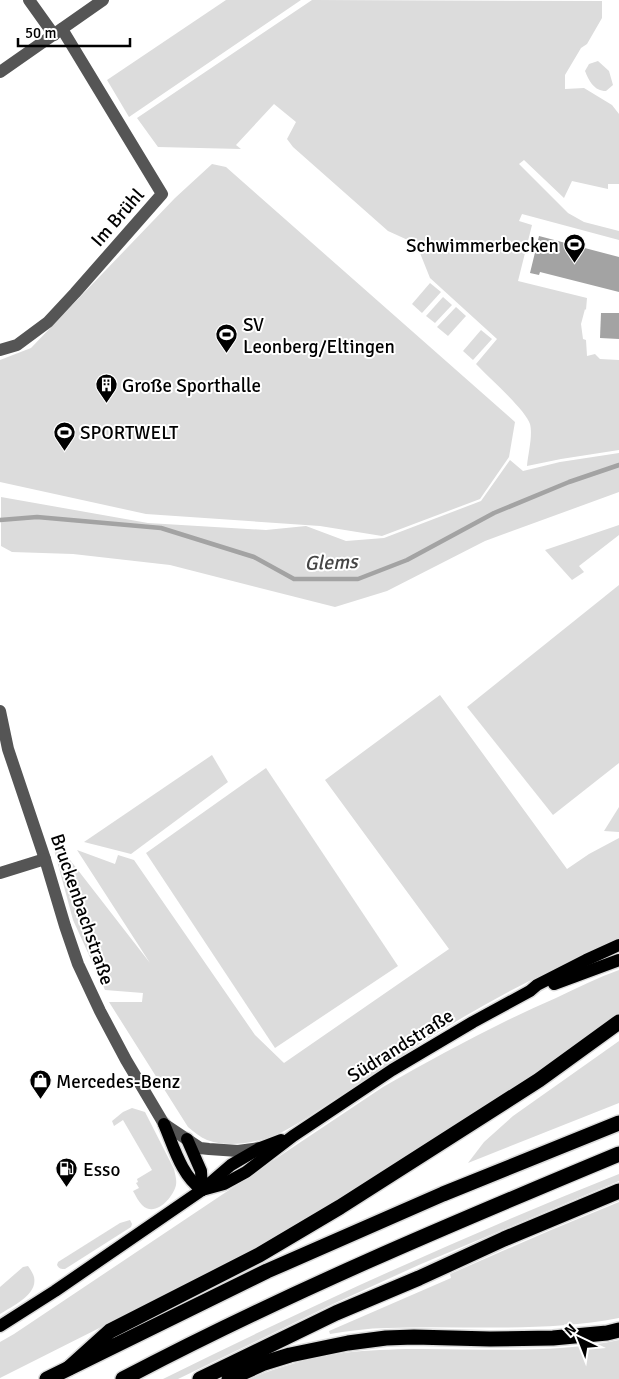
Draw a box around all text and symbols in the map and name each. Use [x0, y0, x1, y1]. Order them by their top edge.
scale bar [18, 15, 130, 47]
text: 50 m [25, 24, 56, 42]
street label: Im Brühl [86, 184, 150, 252]
sports icon: Schwimmerbecken [563, 233, 587, 264]
place label: Schwimmerbecken [406, 234, 559, 258]
place label: SV Leonberg/Eltingen [243, 313, 395, 359]
sports icon: SV Leonberg/Eltingen [215, 323, 239, 354]
building icon: Große Sporthalle [94, 373, 118, 404]
place label: Große Sporthalle [122, 374, 261, 398]
sports icon: SPORTWELT [52, 420, 76, 451]
place label: SPORTWELT [80, 421, 179, 445]
water label: Glems [304, 549, 360, 576]
street label: Bruckenbachstraße [45, 831, 119, 988]
street label: Südrandstraße [343, 1004, 458, 1088]
shop icon: Mercedes-Benz [28, 1069, 52, 1100]
place label: Mercedes-Benz [56, 1070, 180, 1094]
fuel station icon: Esso [55, 1157, 79, 1188]
place label: Esso [83, 1158, 120, 1182]
north arrow [554, 1314, 604, 1364]
text: N [561, 1320, 580, 1339]

